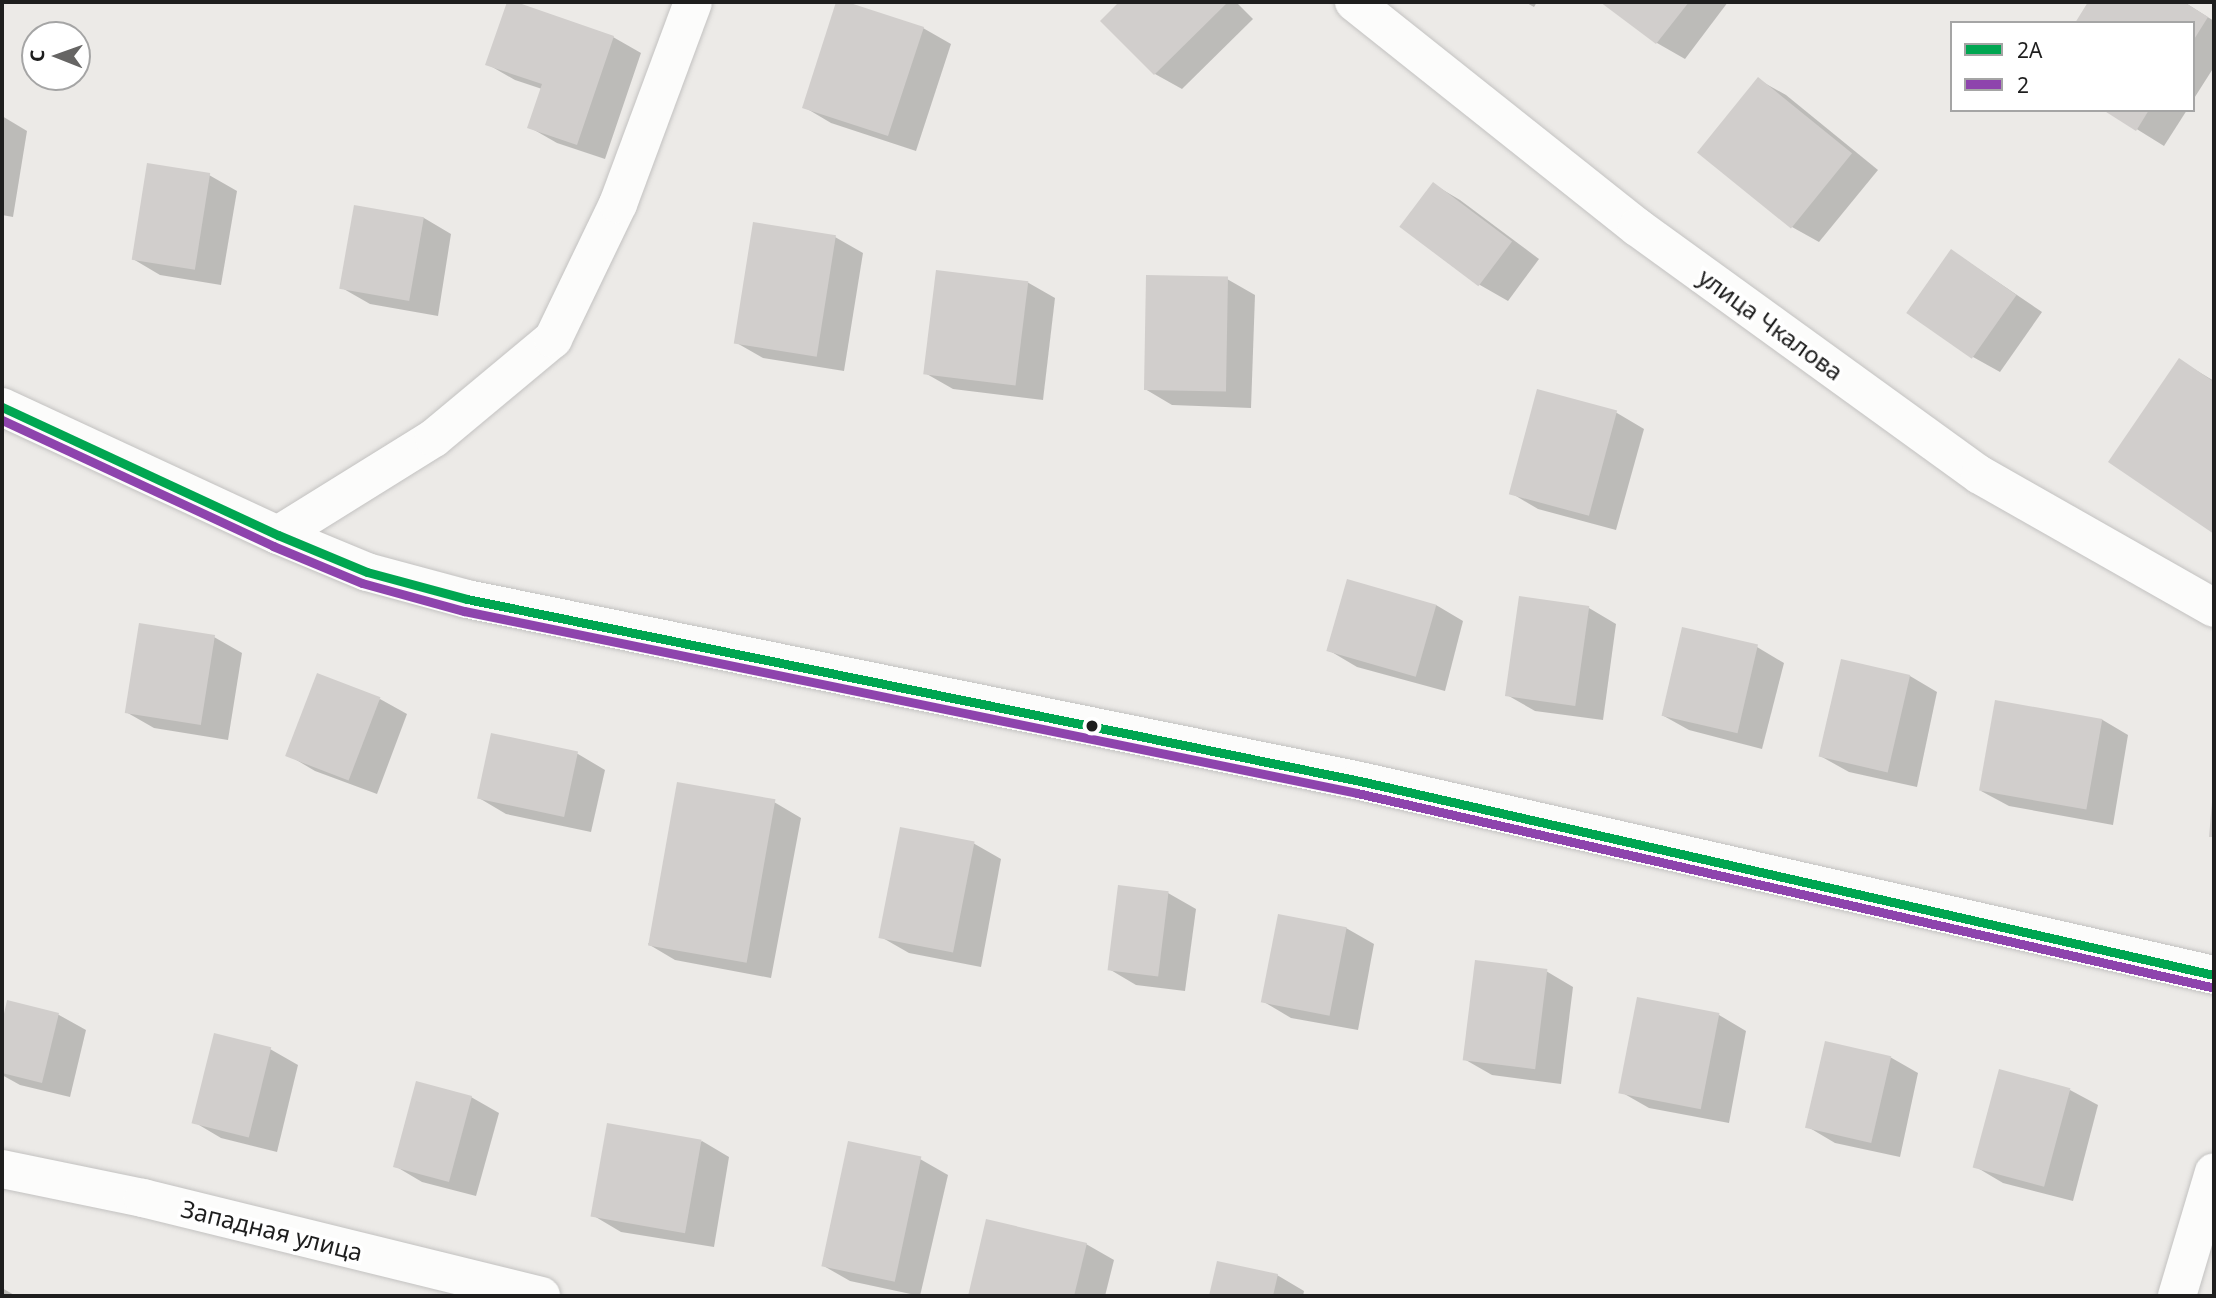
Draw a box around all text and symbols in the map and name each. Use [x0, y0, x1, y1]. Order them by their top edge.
north arrow [21, 21, 91, 91]
legend [1950, 21, 2195, 112]
text: 2А [2017, 36, 2042, 64]
text: С [24, 49, 50, 62]
text: 2 [2017, 71, 2029, 99]
street label: улица Чкалова [1693, 262, 1849, 386]
unlabelled marker [1085, 719, 1099, 733]
street label: Западная улица [178, 1194, 366, 1266]

